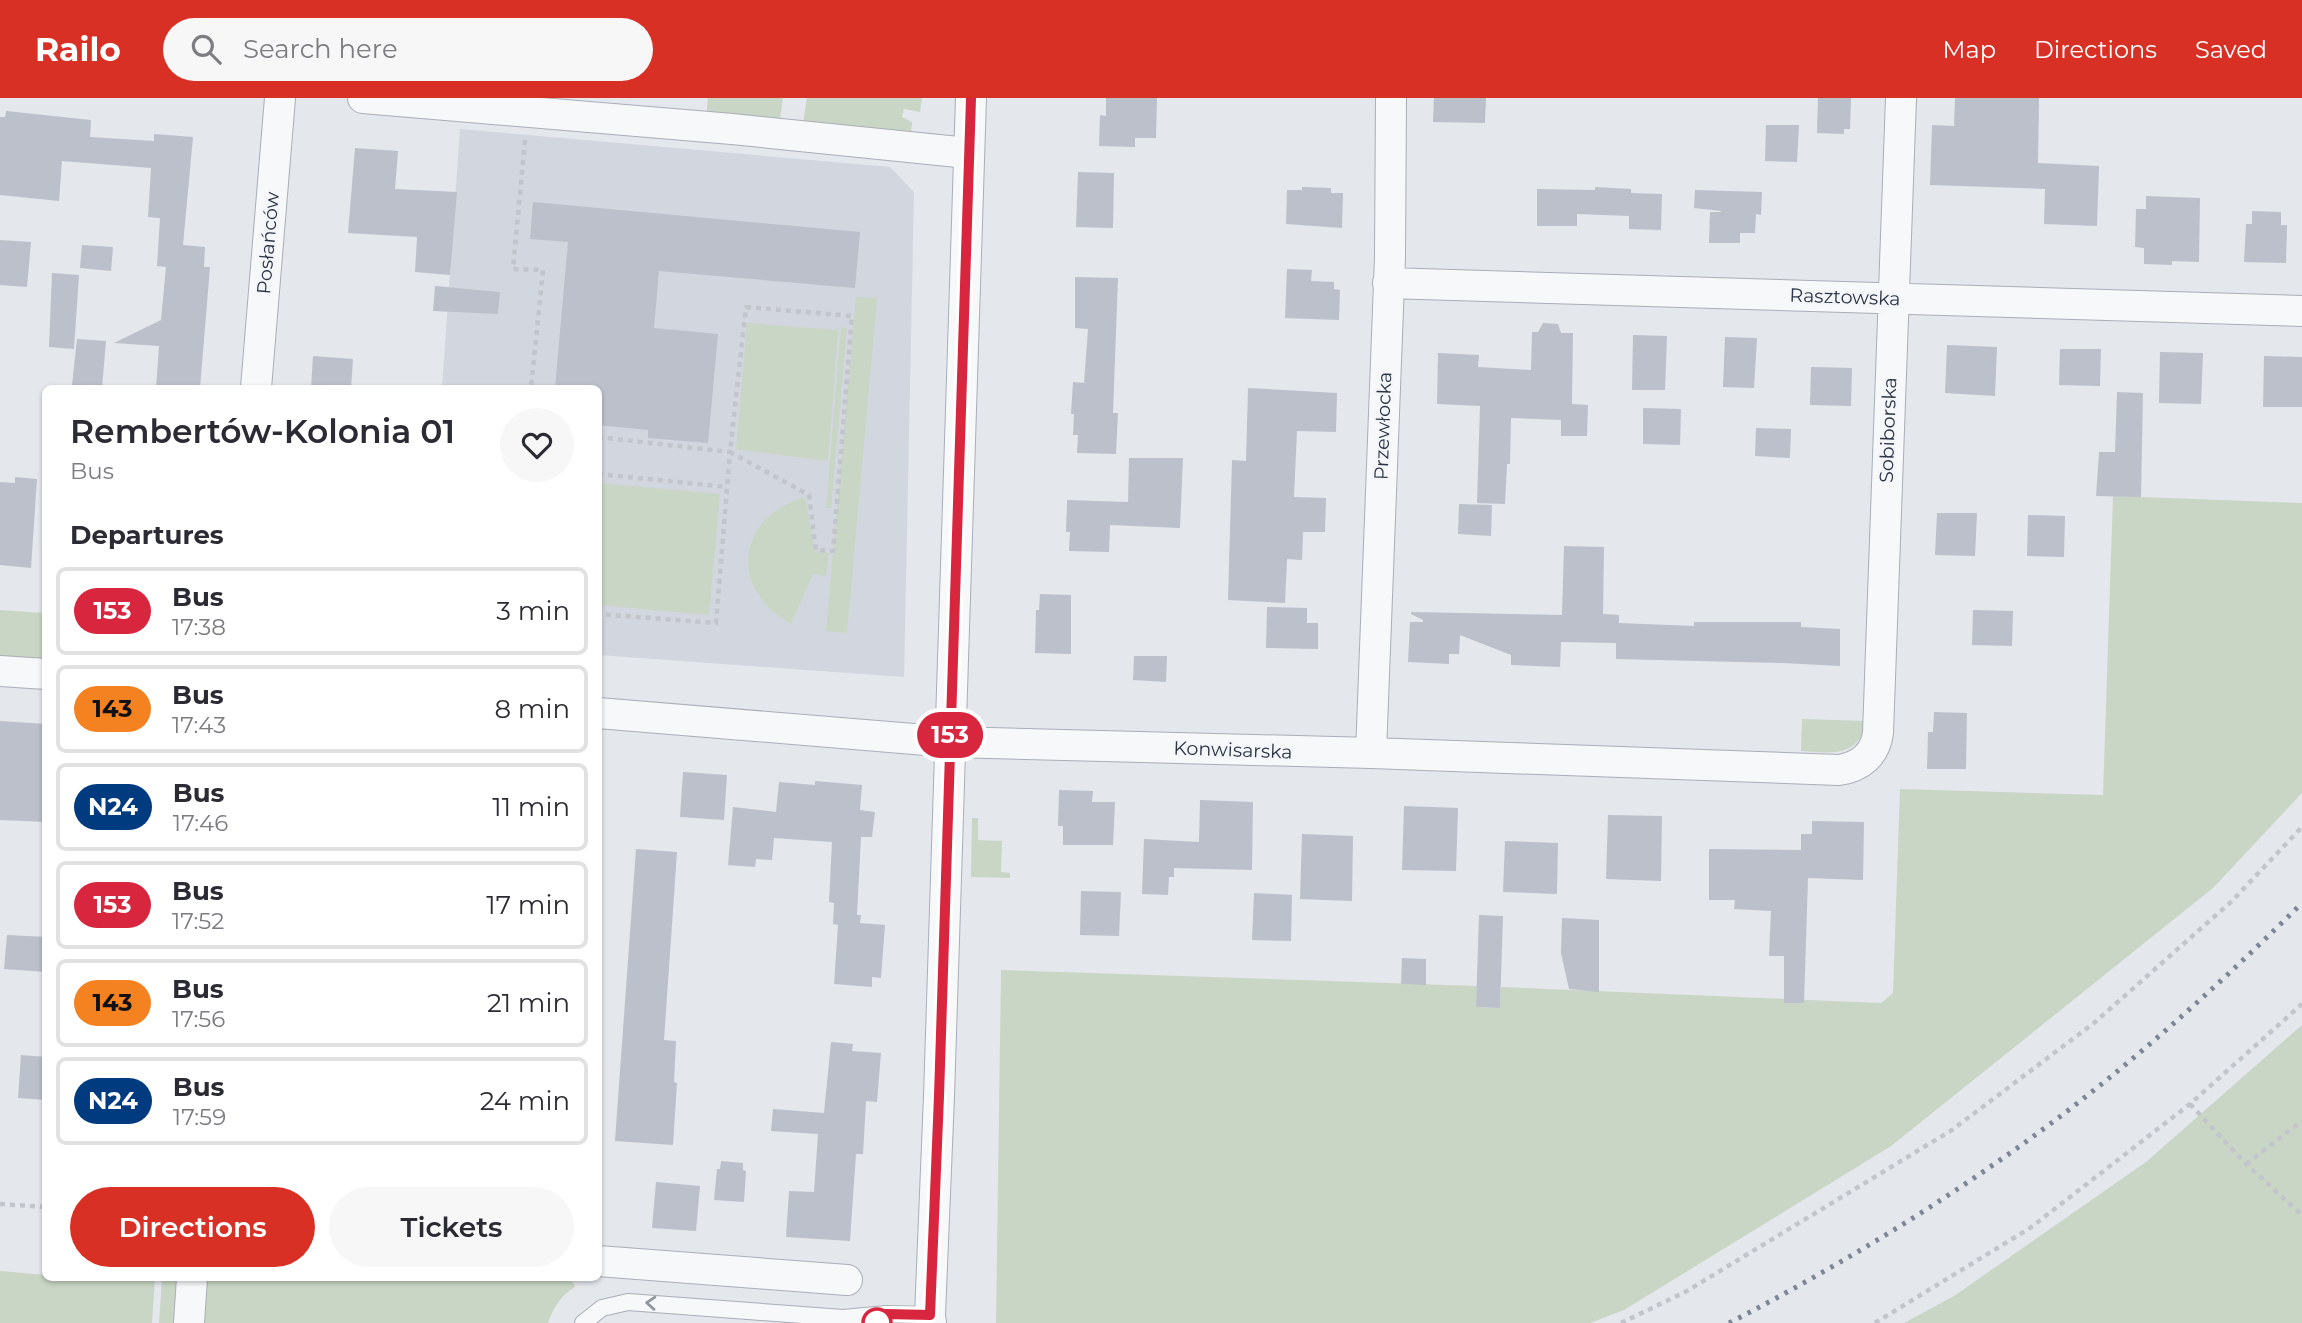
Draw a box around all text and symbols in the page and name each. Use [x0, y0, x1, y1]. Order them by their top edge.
search box [163, 18, 653, 81]
text: Railo [35, 29, 121, 69]
icon: search [187, 30, 225, 68]
text: Search here [243, 33, 398, 65]
text: Map [1943, 35, 1996, 64]
text: Directions [2034, 35, 2157, 64]
text: Saved [2195, 35, 2267, 64]
street label: Posłańców [252, 190, 284, 295]
street label: Rasztowska [1789, 284, 1901, 310]
street label: Przewłocka [1370, 371, 1396, 481]
street label: Sobiborska [1875, 377, 1901, 483]
button: heart [500, 408, 574, 482]
text: Rembertów-Kolonia 01 [70, 411, 455, 451]
text: Bus [70, 457, 114, 485]
text: Departures [70, 519, 224, 551]
text: Bus [172, 581, 224, 613]
text: 3 min [496, 595, 570, 627]
text: 153 [94, 596, 131, 625]
text: 17:38 [172, 613, 226, 641]
text: Bus [172, 679, 224, 711]
text: 8 min [494, 693, 570, 725]
text: 143 [93, 694, 133, 723]
text: 17:43 [172, 711, 226, 739]
line badge: 153 [910, 712, 990, 758]
text: 153 [931, 720, 969, 749]
street label: Konwisarska [1173, 736, 1293, 764]
text: Bus [173, 777, 224, 809]
text: 11 min [492, 791, 570, 823]
text: N24 [88, 792, 138, 821]
text: 17:46 [173, 809, 228, 837]
text: Bus [172, 875, 224, 907]
text: 17 min [486, 889, 570, 921]
text: 153 [94, 890, 131, 919]
text: 17:52 [172, 907, 224, 935]
text: Bus [172, 973, 224, 1005]
text: 21 min [487, 987, 570, 1019]
text: 143 [93, 988, 133, 1017]
text: 17:56 [172, 1005, 225, 1033]
text: Bus [173, 1071, 224, 1103]
text: 24 min [480, 1085, 570, 1117]
text: N24 [88, 1086, 138, 1115]
text: 17:59 [173, 1103, 226, 1131]
button: Directions [70, 1187, 315, 1267]
button: Tickets [329, 1187, 574, 1267]
one-way arrow [645, 1296, 656, 1311]
unlabelled marker [862, 1308, 892, 1323]

